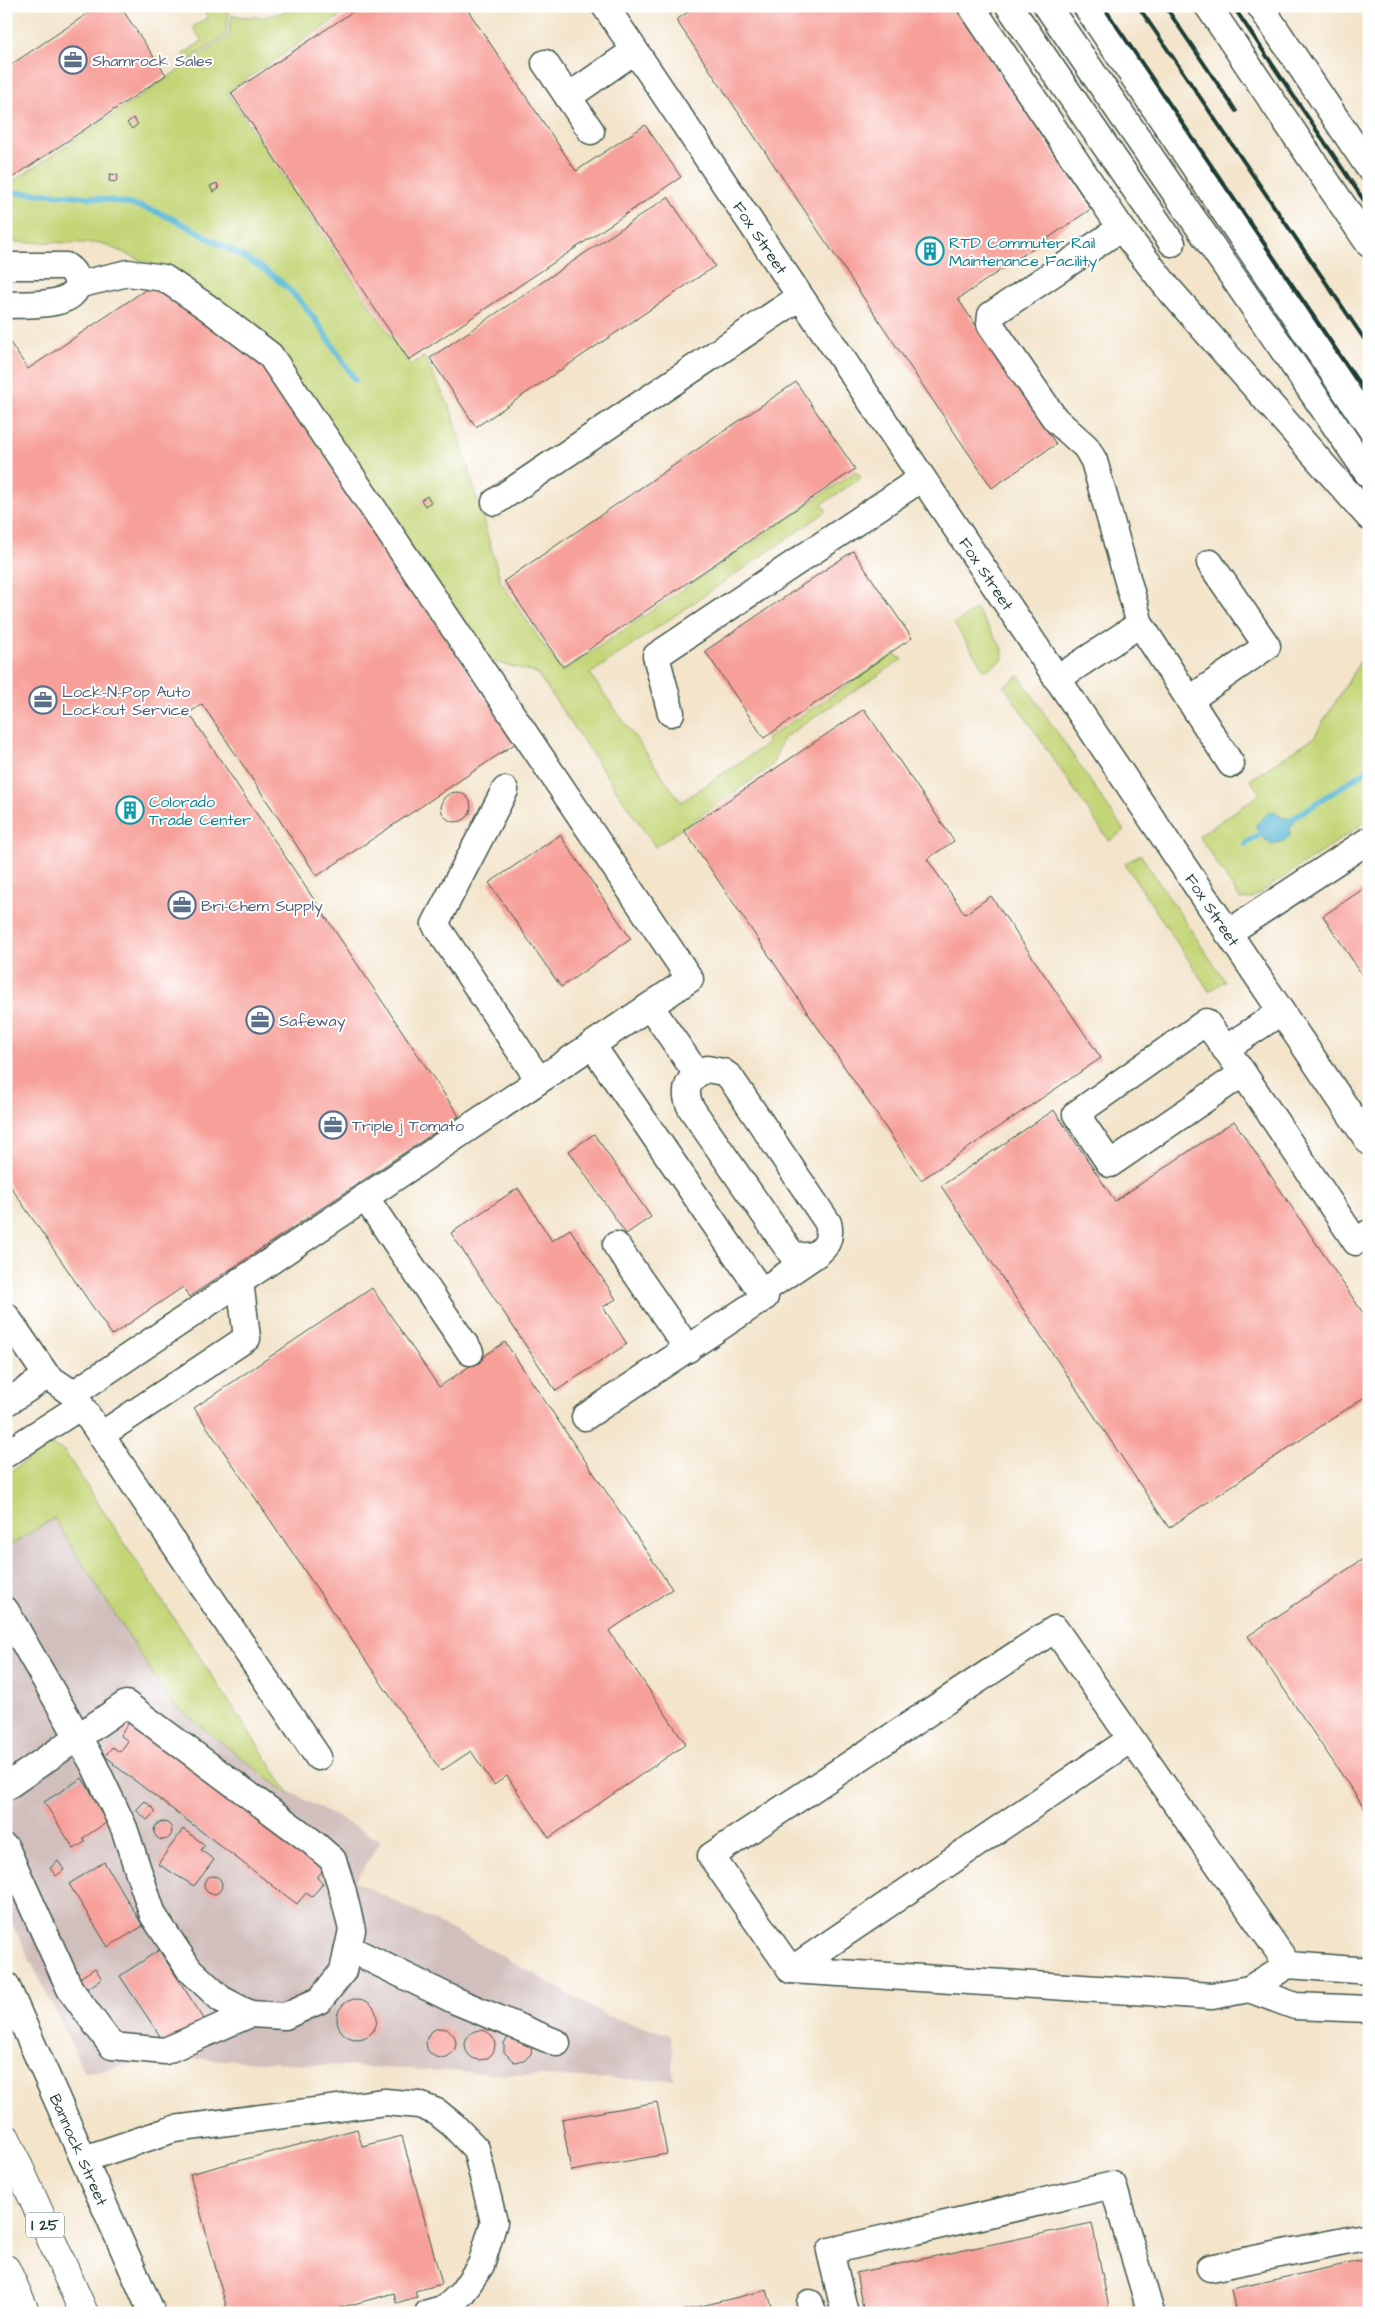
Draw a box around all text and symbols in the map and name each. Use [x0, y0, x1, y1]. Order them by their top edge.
office icon: Shamrock Sales [58, 45, 88, 75]
place label: Shamrock Sales [92, 50, 213, 72]
street label: Fox Street [727, 197, 793, 279]
place label: RTD Commuter Rail Maintenance Facility [949, 232, 1097, 273]
building icon: RTD Commuter Rail Maintenance Facility [915, 236, 945, 266]
street label: Fox Street [953, 533, 1019, 615]
place label: Lock-N-Pop Auto Lockout Service [62, 681, 190, 721]
office icon: Lock-N-Pop Auto Lockout Service [28, 685, 58, 715]
place label: Colorado Trade Center [149, 791, 251, 831]
building icon: Colorado Trade Center [115, 795, 145, 825]
street label: Fox Street [1180, 869, 1245, 951]
office icon: Bri-Chem Supply [167, 890, 197, 920]
place label: Bri-Chem Supply [201, 895, 323, 918]
office icon: Safeway [245, 1005, 275, 1035]
place label: Safeway [279, 1010, 346, 1033]
office icon: Triple j Tomato [318, 1110, 348, 1140]
place label: Triple j Tomato [352, 1115, 464, 1137]
street label: Bannock Street [44, 2090, 113, 2210]
road number: I 25 [26, 2212, 64, 2238]

